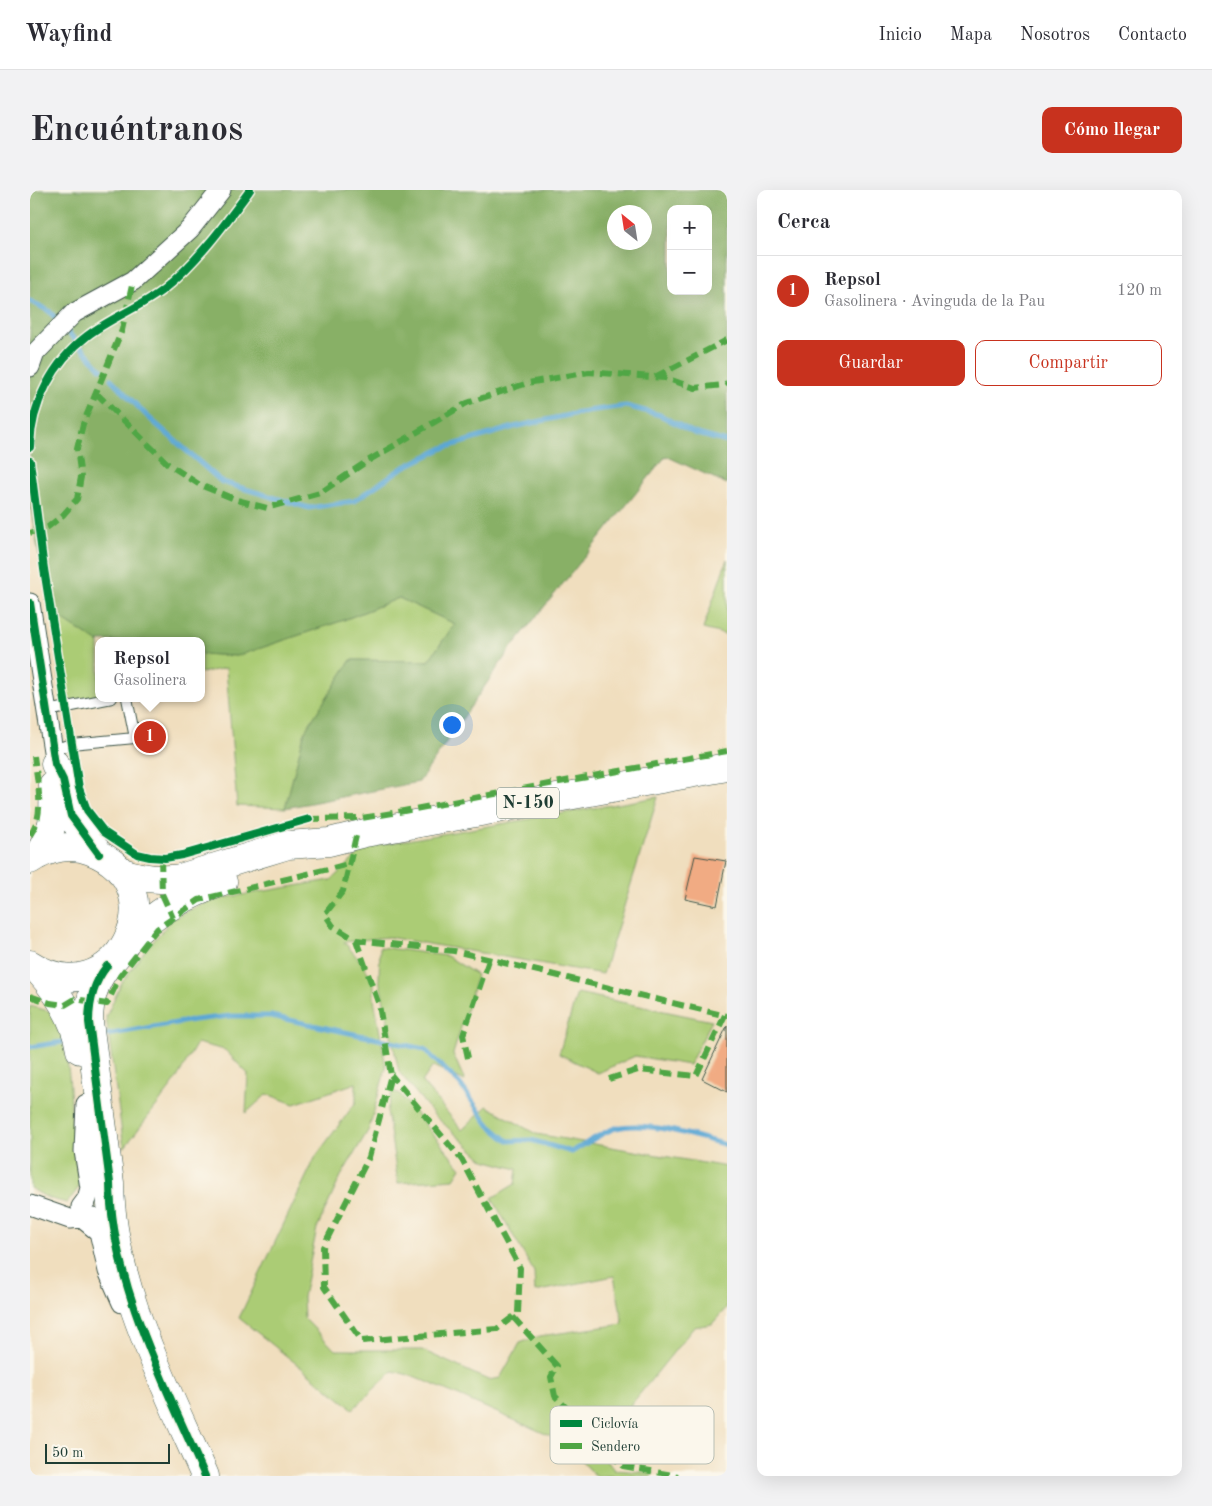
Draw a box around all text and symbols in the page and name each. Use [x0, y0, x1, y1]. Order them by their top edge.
text: Wayfind [25, 23, 112, 47]
text: Inicio [879, 26, 922, 44]
text: Mapa [950, 26, 992, 44]
text: Nosotros [1020, 26, 1090, 44]
text: Contacto [1118, 26, 1187, 44]
button: Cómo llegar [1042, 107, 1182, 153]
text: Encuéntranos [30, 113, 243, 148]
north arrow [607, 205, 652, 250]
map controls [667, 205, 712, 295]
button: + [667, 205, 712, 250]
text: Cerca [777, 212, 830, 233]
button: − [667, 250, 712, 295]
text: Repsol [824, 271, 881, 290]
text: 1 [788, 283, 798, 299]
text: 120 m [1117, 283, 1162, 299]
text: Gasolinera · Avinguda de la Pau [824, 294, 1045, 310]
button: Guardar [777, 340, 965, 386]
button: Compartir [975, 340, 1162, 386]
popup [95, 637, 205, 702]
text: Repsol [113, 650, 170, 669]
text: Gasolinera [113, 673, 187, 689]
your location [439, 712, 465, 738]
pin: 1 [134, 718, 166, 756]
road number: N-150 [497, 788, 559, 818]
legend [550, 1406, 714, 1464]
text: Ciclovía [591, 1417, 639, 1431]
text: Sendero [591, 1440, 640, 1454]
scale bar [45, 1441, 170, 1464]
text: 50 m [52, 1446, 83, 1460]

